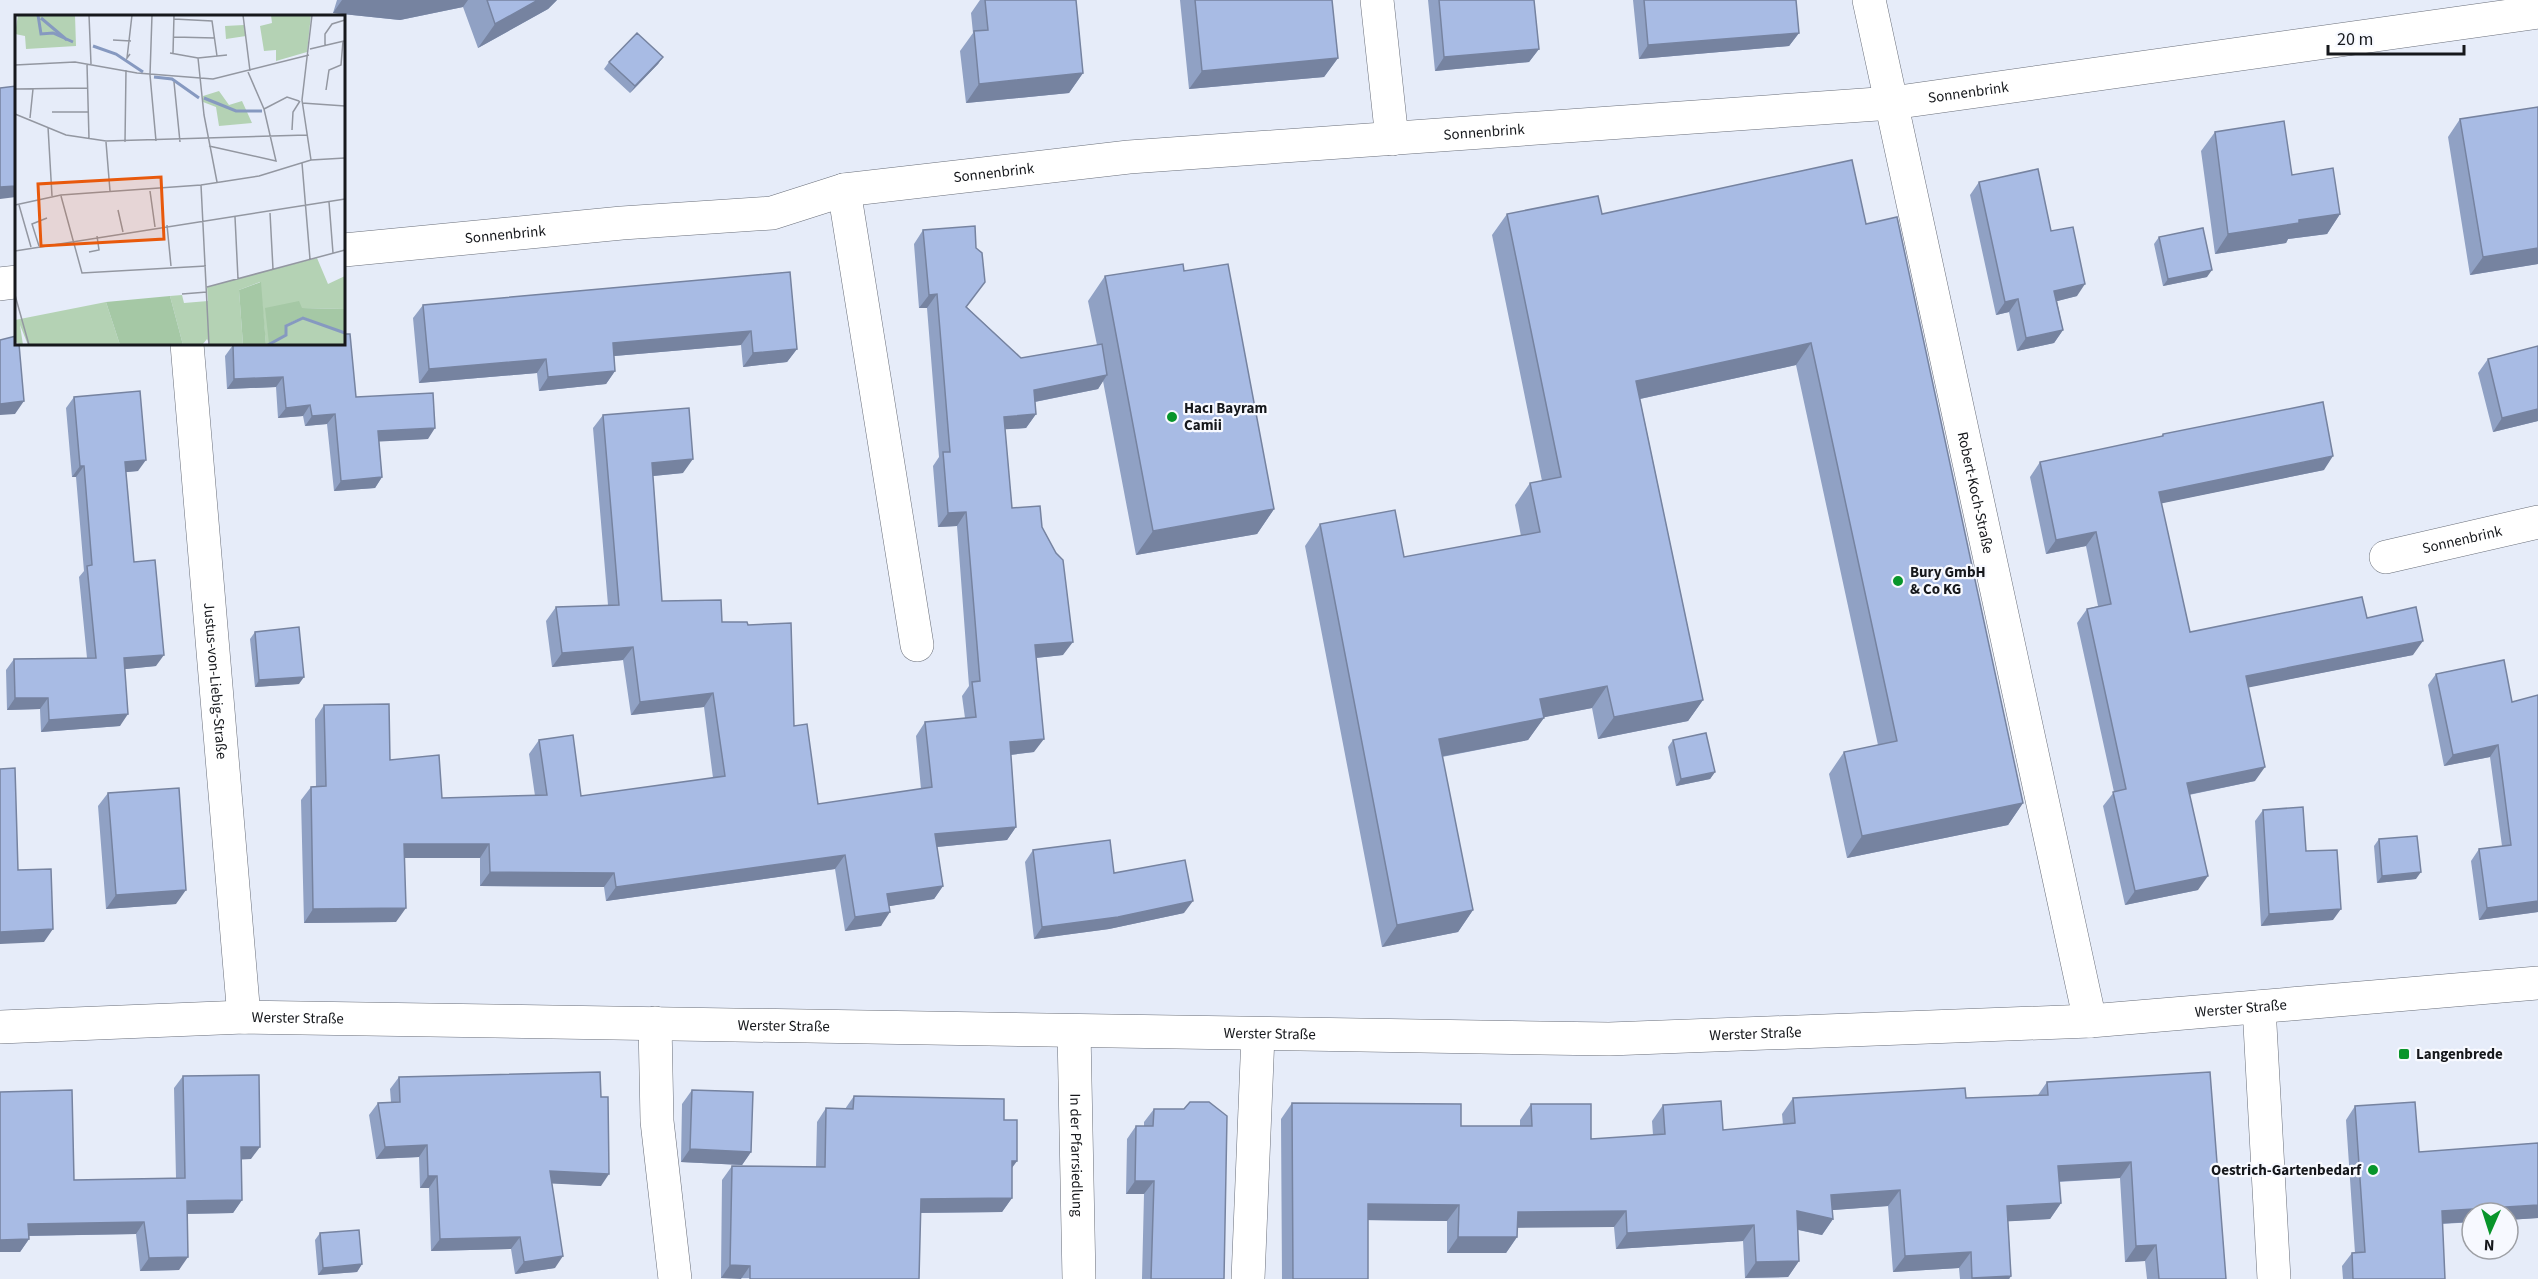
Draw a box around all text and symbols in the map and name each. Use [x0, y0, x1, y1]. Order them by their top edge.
inset map [15, 15, 345, 345]
scale bar [2328, 18, 2464, 56]
text: 20 m [2337, 27, 2373, 52]
street label: Sonnenbrink [1927, 76, 2010, 108]
street label: Sonnenbrink [1443, 118, 1526, 145]
street label: Sonnenbrink [952, 157, 1036, 188]
street label: Sonnenbrink [464, 220, 547, 249]
place label: Hacı Bayram Camii [1184, 398, 1267, 436]
marker: Hacı Bayram Camii [1165, 410, 1179, 424]
street label: Robert-Koch-Straße [1952, 430, 1999, 556]
street label: Sonnenbrink [2420, 520, 2504, 559]
place label: Bury GmbH & Co KG [1910, 562, 1986, 600]
marker: Bury GmbH & Co KG [1891, 574, 1905, 588]
street label: Justus-von-Liebig-Straße [198, 602, 233, 760]
street label: Werster Straße [2194, 994, 2288, 1023]
street label: Werster Straße [252, 1007, 344, 1029]
street label: Werster Straße [737, 1014, 830, 1037]
street label: Werster Straße [1709, 1021, 1802, 1046]
street label: Werster Straße [1223, 1022, 1316, 1045]
place label: Langenbrede [2416, 1044, 2503, 1065]
marker: Langenbrede [2397, 1047, 2411, 1061]
street label: In der Pfarrsiedlung [1065, 1093, 1088, 1217]
place label: Oestrich-Gartenbedarf [2211, 1160, 2362, 1181]
marker: Oestrich-Gartenbedarf [2366, 1163, 2380, 1177]
north arrow [2460, 1201, 2520, 1261]
text: N [2483, 1234, 2495, 1256]

